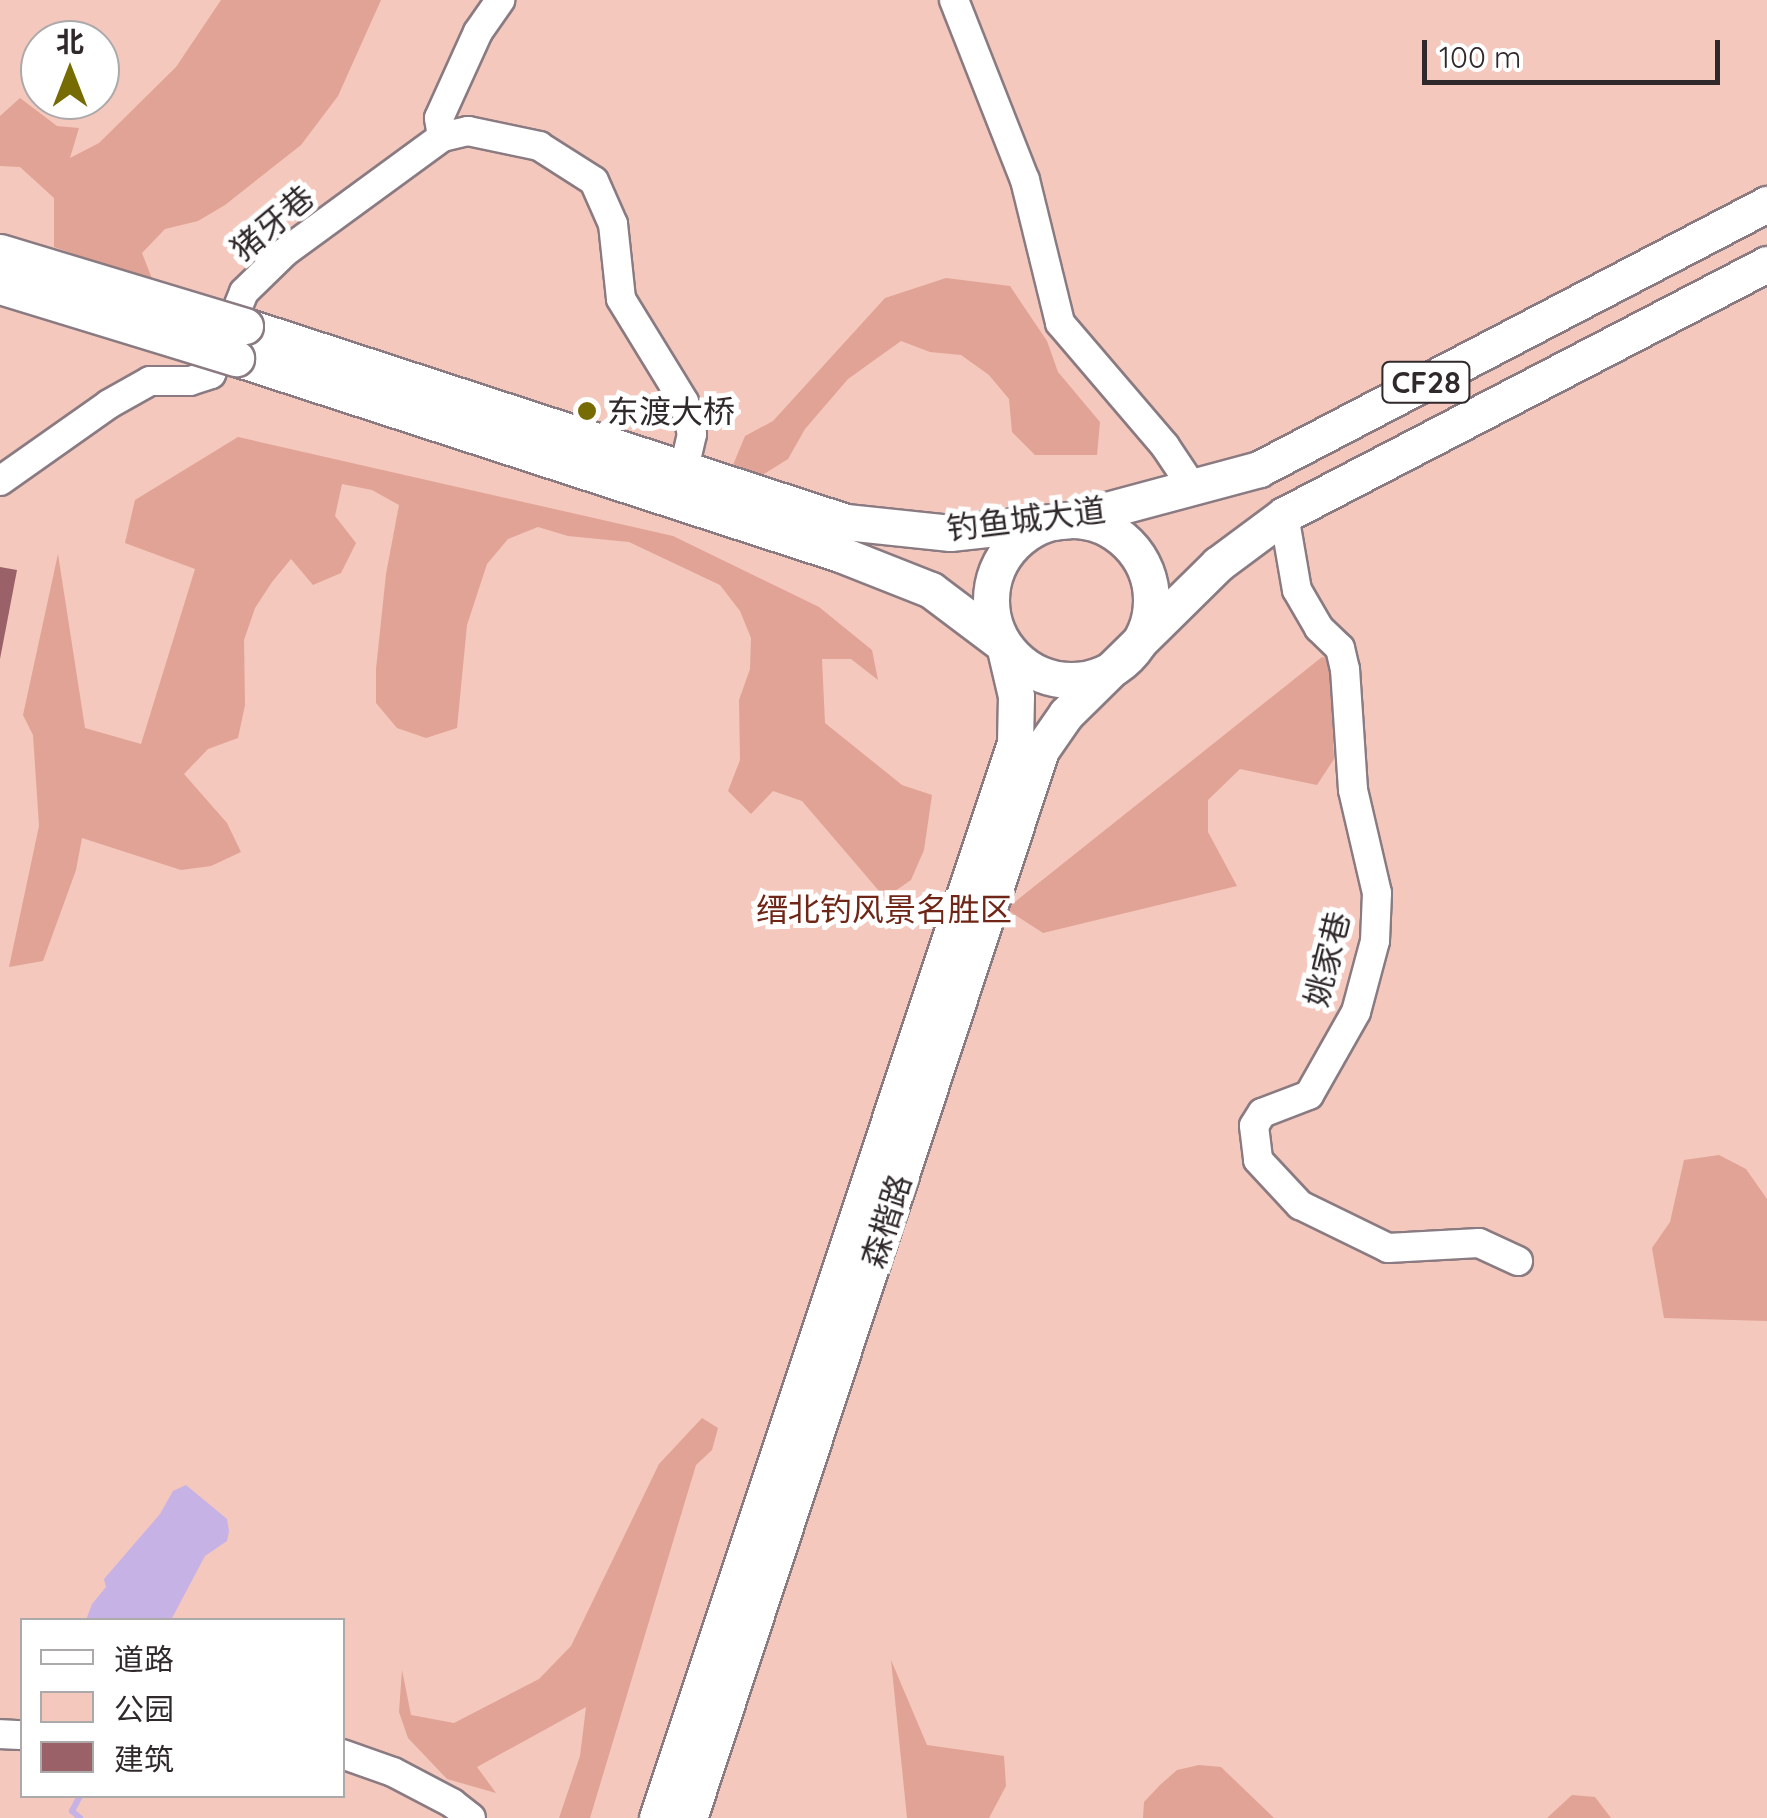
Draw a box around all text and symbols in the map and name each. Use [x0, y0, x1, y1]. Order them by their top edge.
north arrow [20, 20, 120, 120]
scale bar [1427, 20, 1724, 82]
text: 北 [56, 24, 84, 59]
text: 100 m [1439, 38, 1521, 76]
street label: 猪牙巷 [223, 177, 321, 269]
road number: CF28 [1381, 357, 1471, 407]
place label: 东渡大桥 [607, 392, 735, 430]
marker: 东渡大桥 [576, 400, 598, 422]
street label: 钓鱼城大道 [944, 490, 1108, 548]
park label: 缙北钓风景名胜区 [756, 890, 1012, 928]
street label: 姚家巷 [1297, 908, 1357, 1010]
street label: 森楷路 [853, 1169, 919, 1273]
legend [20, 1618, 345, 1798]
text: 道路 [114, 1640, 174, 1678]
text: 公园 [114, 1690, 174, 1728]
text: 建筑 [114, 1740, 174, 1778]

